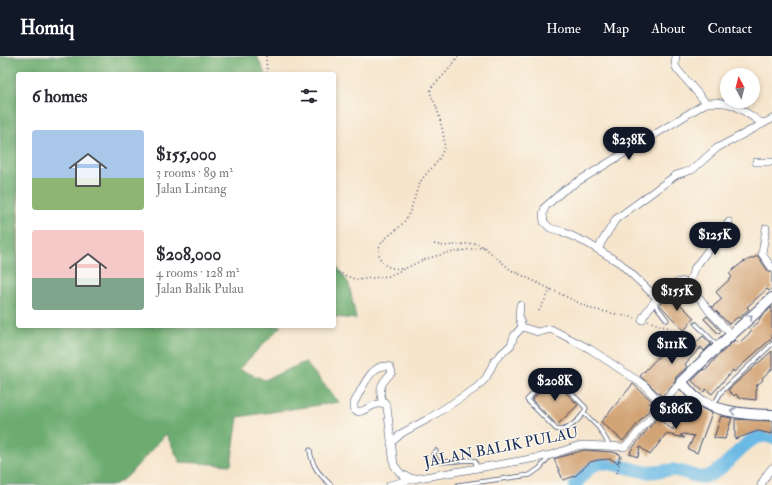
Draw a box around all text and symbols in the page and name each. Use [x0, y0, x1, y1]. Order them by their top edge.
text: Homiq [20, 16, 74, 40]
text: Home [546, 20, 581, 37]
text: Map [603, 20, 629, 37]
text: About [651, 20, 685, 37]
text: Contact [707, 20, 752, 37]
north arrow [720, 68, 760, 108]
map controls [720, 68, 760, 108]
icon: filters [298, 85, 320, 107]
text: 6 homes [32, 86, 87, 107]
pin: $238K [601, 127, 657, 161]
text: $238K [612, 132, 646, 148]
text: $155,000 [156, 144, 217, 165]
icon: home [64, 146, 112, 194]
text: 3 rooms · 89 m² [156, 165, 233, 181]
text: Jalan Lintang [156, 181, 227, 197]
pin: $125K [687, 222, 743, 256]
text: $125K [698, 227, 732, 243]
text: $208,000 [156, 244, 221, 265]
icon: home [64, 246, 112, 294]
text: 4 rooms · 128 m² [156, 265, 239, 281]
pin: $155K [649, 278, 705, 312]
text: Jalan Balik Pulau [156, 281, 244, 297]
text: $155K [661, 283, 693, 299]
one-way arrow [746, 315, 753, 322]
pin: $111K [644, 331, 700, 365]
text: $111K [657, 336, 687, 352]
pin: $208K [527, 368, 583, 402]
text: $208K [537, 373, 573, 389]
pin: $186K [648, 396, 704, 430]
text: $186K [659, 401, 693, 417]
one-way arrow [730, 408, 737, 416]
street label: JALAN BALIK PULAU [421, 423, 581, 473]

